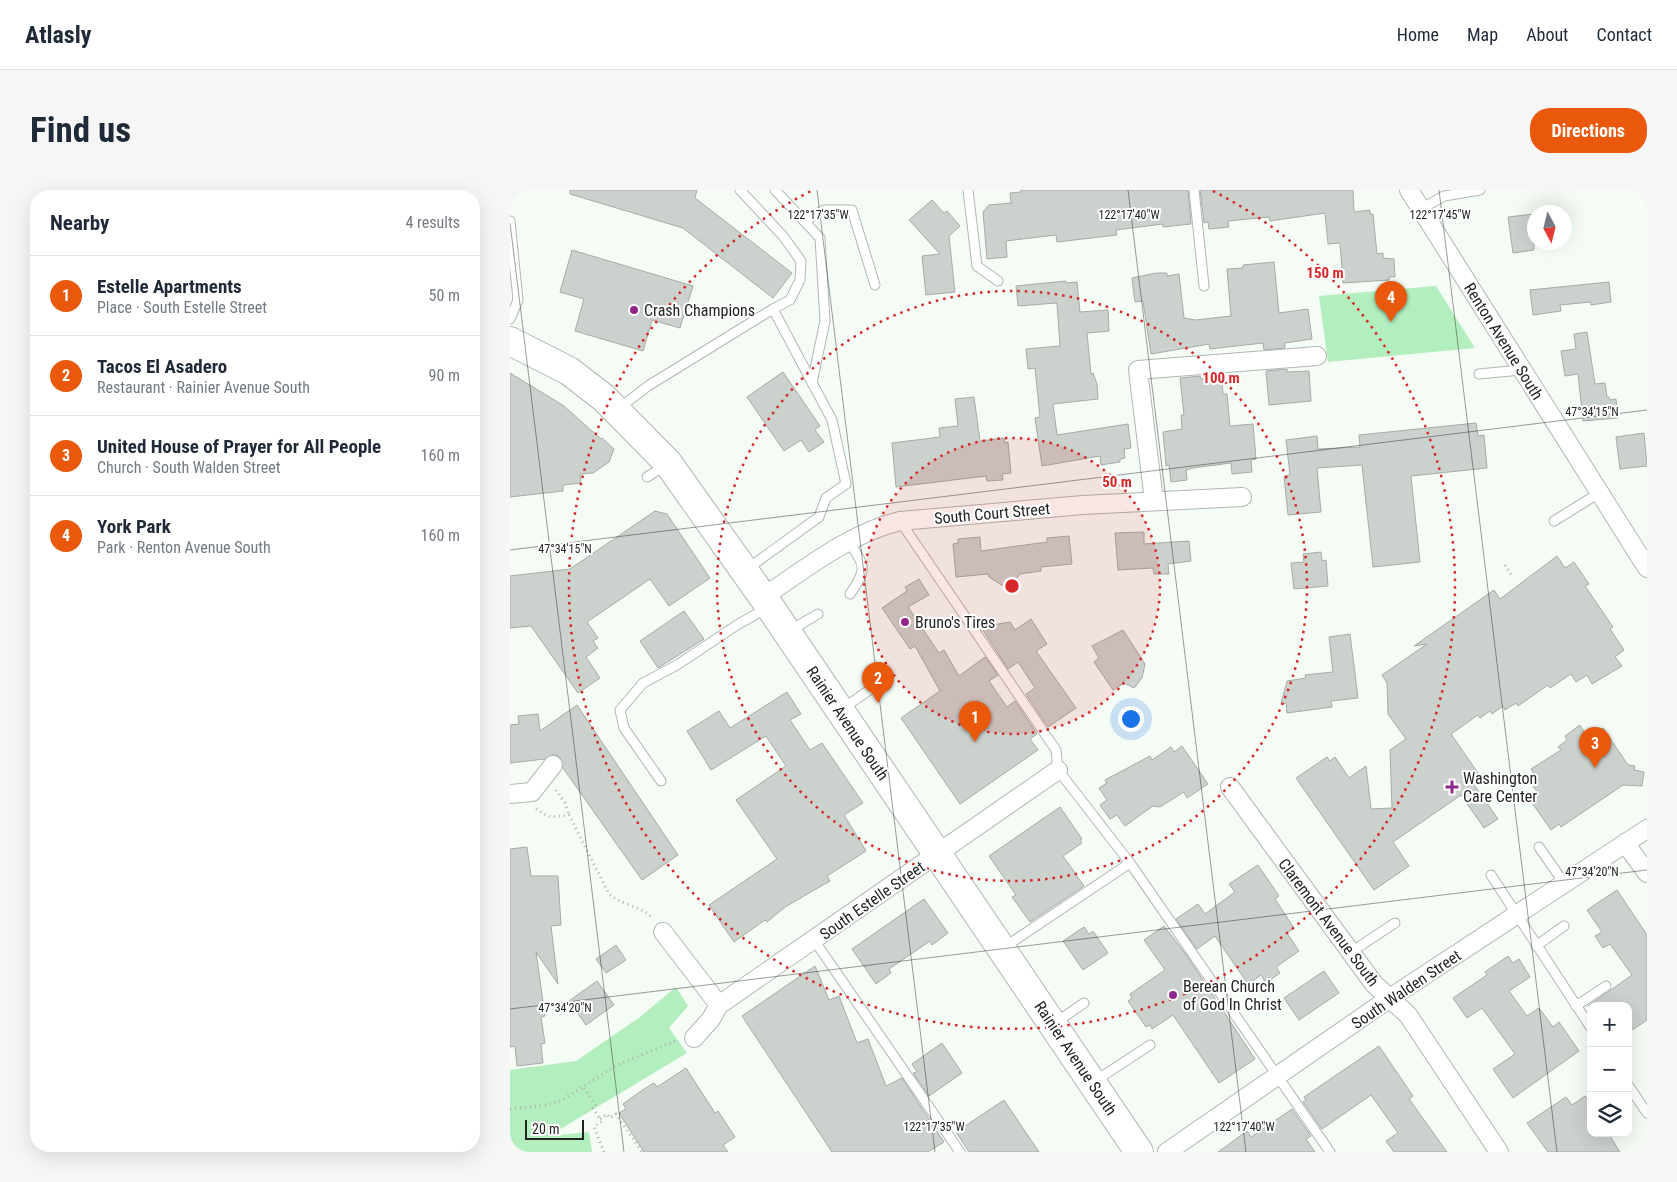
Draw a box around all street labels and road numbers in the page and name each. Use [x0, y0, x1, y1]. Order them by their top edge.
street label: Renton Avenue South [1460, 279, 1547, 403]
street label: South Court Street [933, 499, 1051, 528]
street label: Rainier Avenue South [802, 663, 893, 784]
street label: Claremont Avenue South [1274, 855, 1383, 990]
street label: South Estelle Street [816, 857, 929, 944]
street label: South Walden Street [1348, 946, 1465, 1033]
street label: Rainier Avenue South [1030, 998, 1121, 1119]

